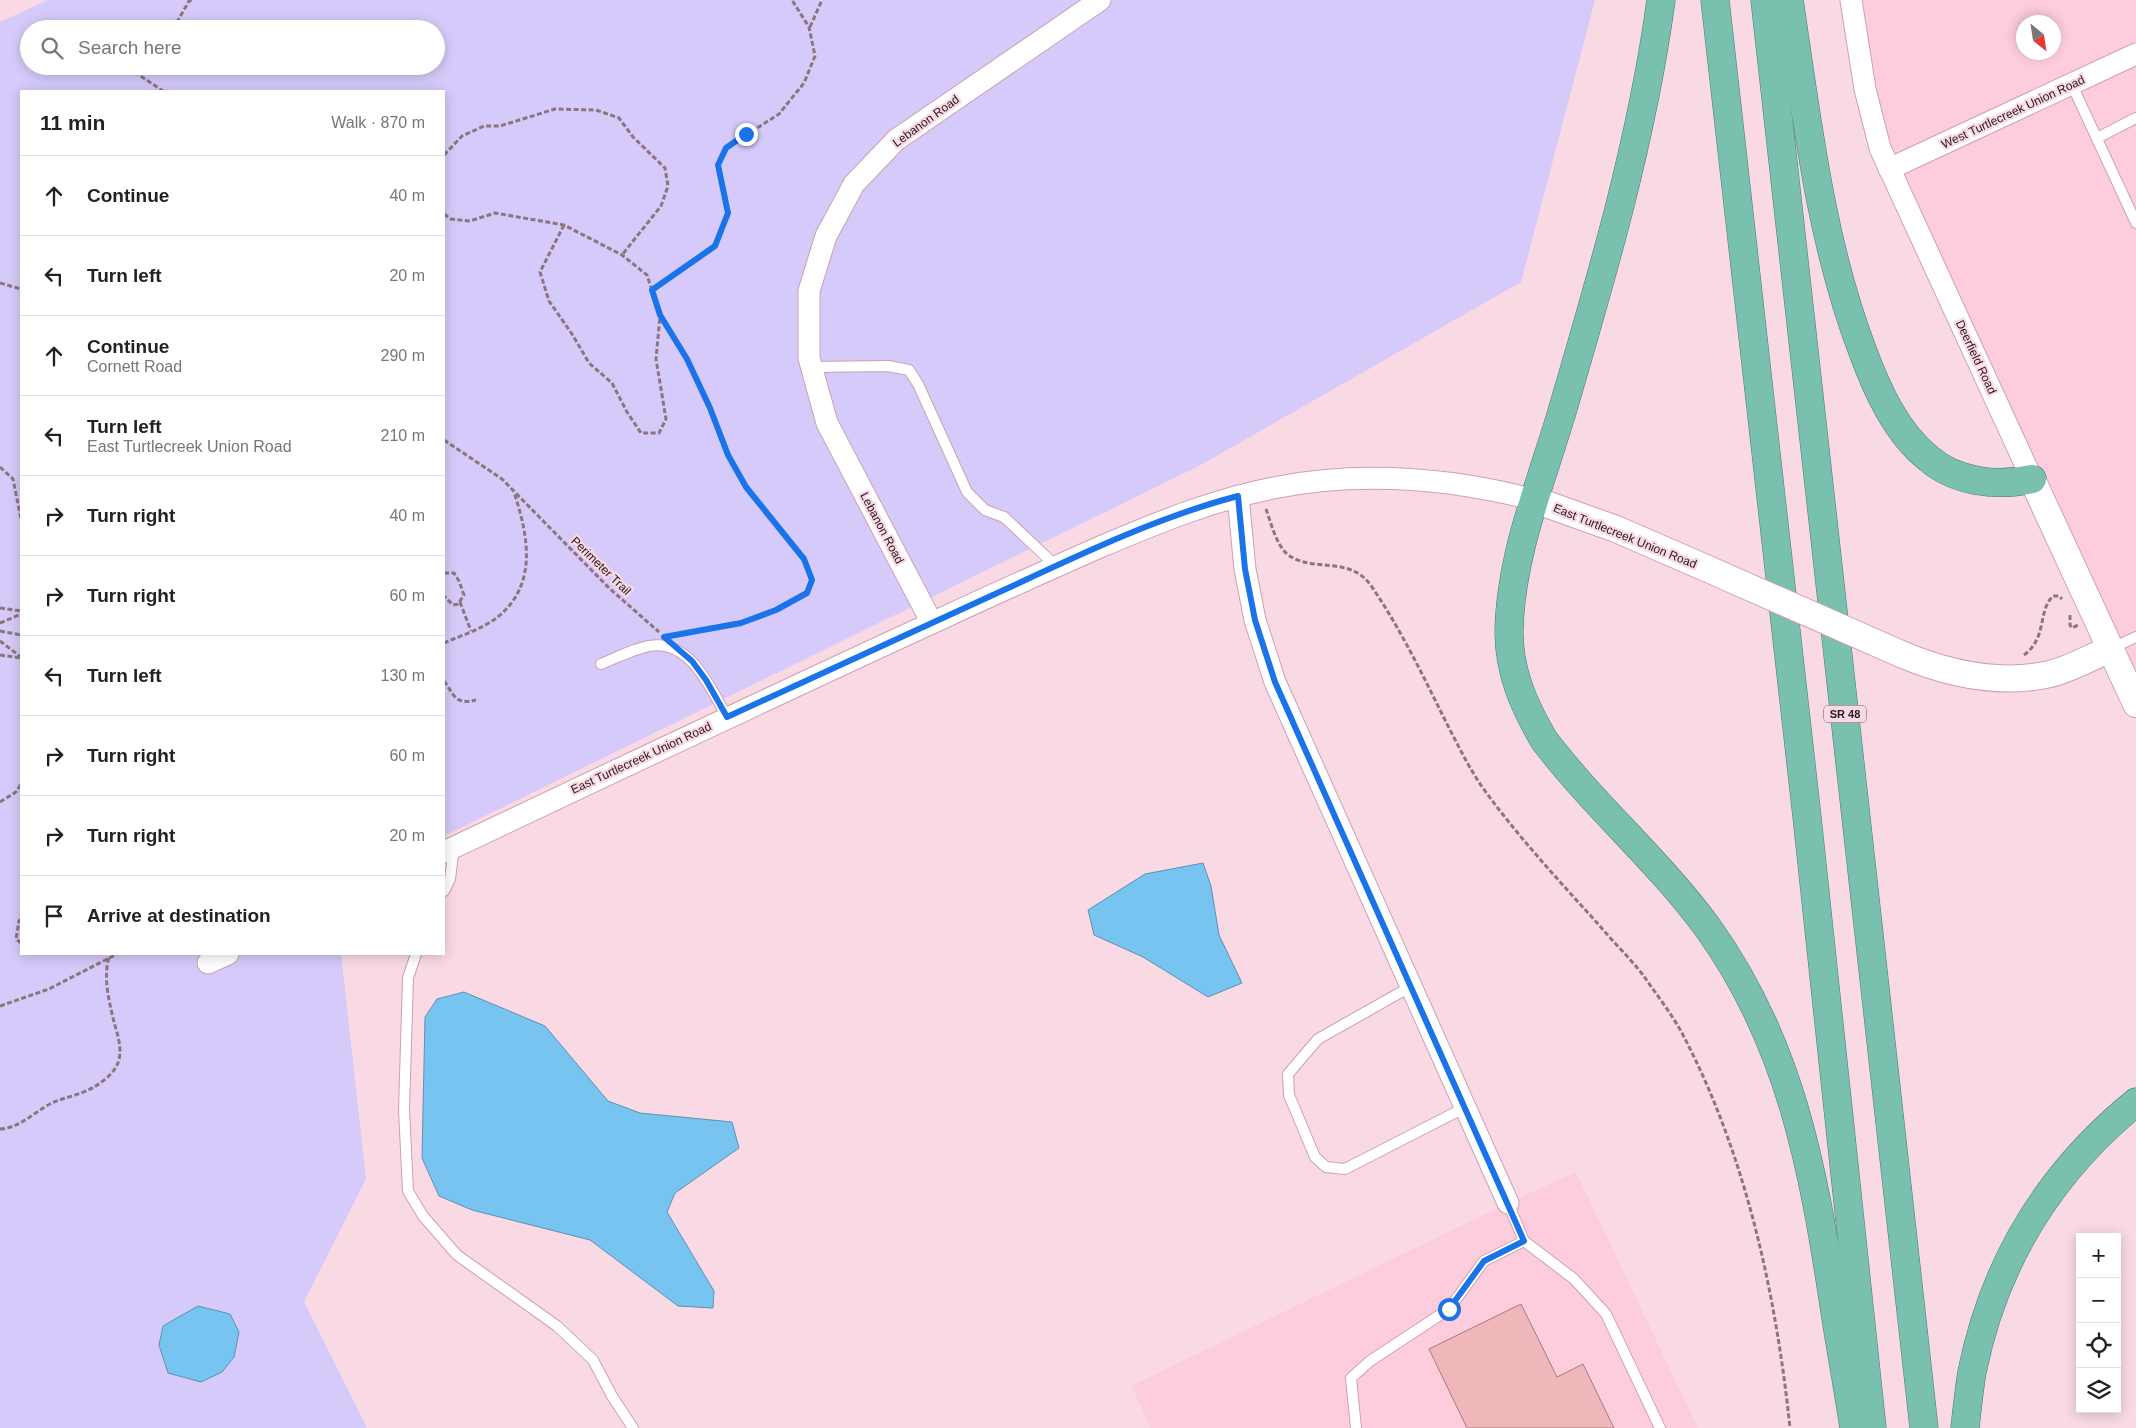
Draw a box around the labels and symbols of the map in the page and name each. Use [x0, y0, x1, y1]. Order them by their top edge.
north arrow [2016, 15, 2061, 60]
street label: West Turtlecreek Union Road [1939, 73, 2087, 151]
street label: Lebanon Road [890, 92, 962, 150]
route end [735, 123, 758, 146]
street label: Deerfield Road [1953, 318, 1999, 396]
street label: Lebanon Road [857, 490, 907, 566]
street label: East Turtlecreek Union Road [1551, 501, 1699, 571]
street label: Perimeter Trail [568, 534, 634, 598]
road number: SR 48 [1824, 706, 1866, 722]
street label: East Turtlecreek Union Road [569, 719, 713, 797]
route start [1438, 1298, 1461, 1321]

